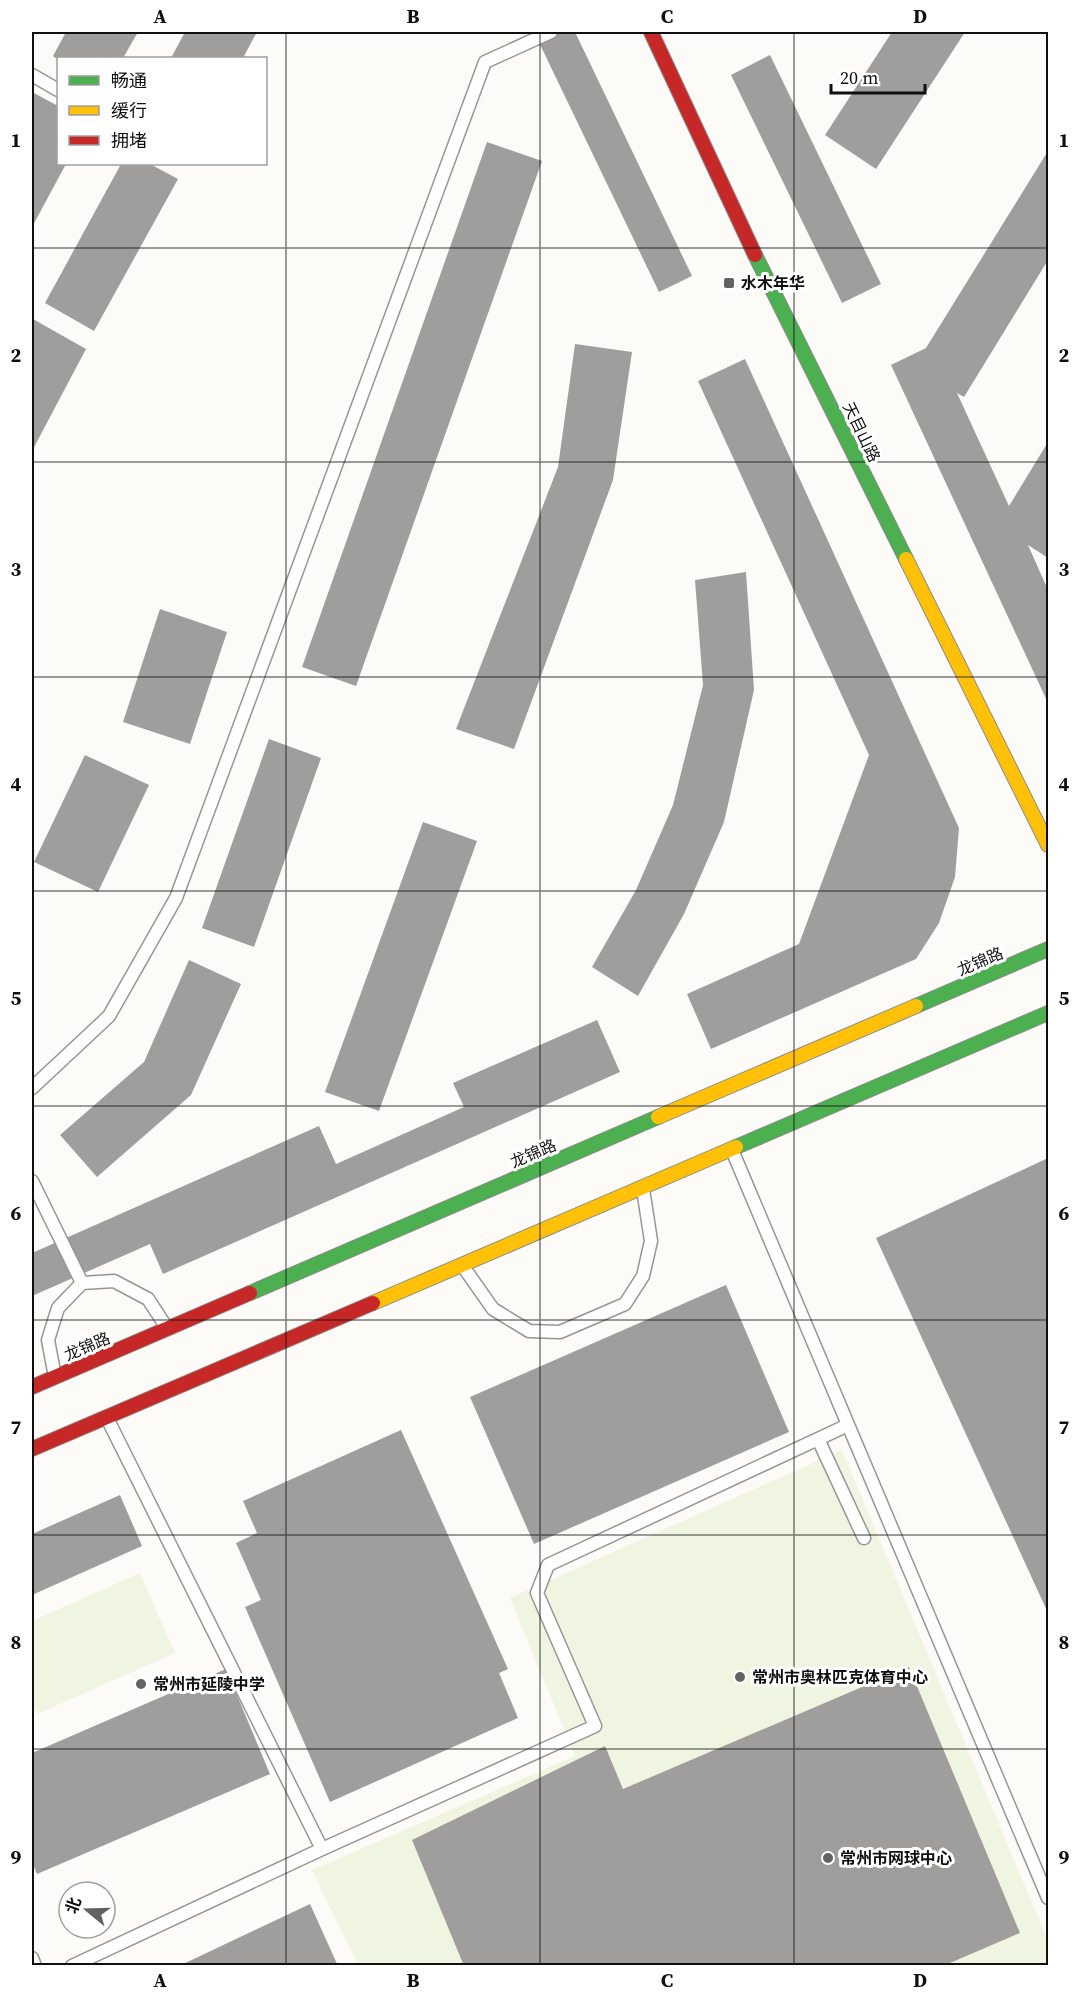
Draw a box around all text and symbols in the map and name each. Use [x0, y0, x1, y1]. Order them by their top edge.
text: A [153, 2, 167, 30]
text: B [406, 2, 420, 30]
text: C [661, 2, 673, 30]
text: D [913, 2, 927, 30]
legend [57, 57, 267, 165]
scale bar [831, 57, 926, 95]
text: 20 m [840, 65, 878, 90]
text: 畅通 [111, 68, 147, 93]
text: 缓行 [111, 98, 147, 123]
text: 1 [11, 126, 21, 154]
text: 1 [1059, 126, 1069, 154]
text: 拥堵 [111, 128, 147, 153]
place label: 水木年华 [741, 272, 805, 294]
marker: 水木年华 [722, 276, 736, 290]
text: 2 [11, 341, 22, 369]
text: 2 [1059, 341, 1070, 369]
street label: 天目山路 [838, 398, 886, 466]
text: 3 [11, 555, 22, 583]
text: 3 [1059, 555, 1070, 583]
text: 4 [11, 770, 22, 798]
text: 4 [1059, 770, 1070, 798]
street label: 龙锦路 [954, 941, 1006, 981]
text: 5 [11, 984, 22, 1012]
text: 5 [1059, 984, 1070, 1012]
street label: 龙锦路 [507, 1133, 559, 1173]
text: 6 [11, 1199, 22, 1227]
text: 6 [1059, 1199, 1070, 1227]
street label: 龙锦路 [61, 1326, 113, 1366]
text: 7 [11, 1413, 22, 1441]
text: 7 [1059, 1413, 1070, 1441]
text: 8 [11, 1628, 21, 1656]
text: 8 [1059, 1628, 1069, 1656]
place label: 常州市奥林匹克体育中心 [752, 1666, 928, 1688]
marker: 常州市奥林匹克体育中心 [733, 1670, 747, 1684]
place label: 常州市延陵中学 [153, 1673, 265, 1695]
marker: 常州市延陵中学 [134, 1677, 148, 1691]
text: 9 [11, 1843, 22, 1871]
text: 9 [1059, 1843, 1070, 1871]
place label: 常州市网球中心 [840, 1847, 952, 1869]
marker: 常州市网球中心 [821, 1851, 835, 1865]
north arrow [57, 1880, 117, 1940]
text: 北 [60, 1894, 86, 1916]
text: A [153, 1966, 167, 1994]
text: B [406, 1966, 420, 1994]
text: C [661, 1966, 673, 1994]
text: D [913, 1966, 927, 1994]

